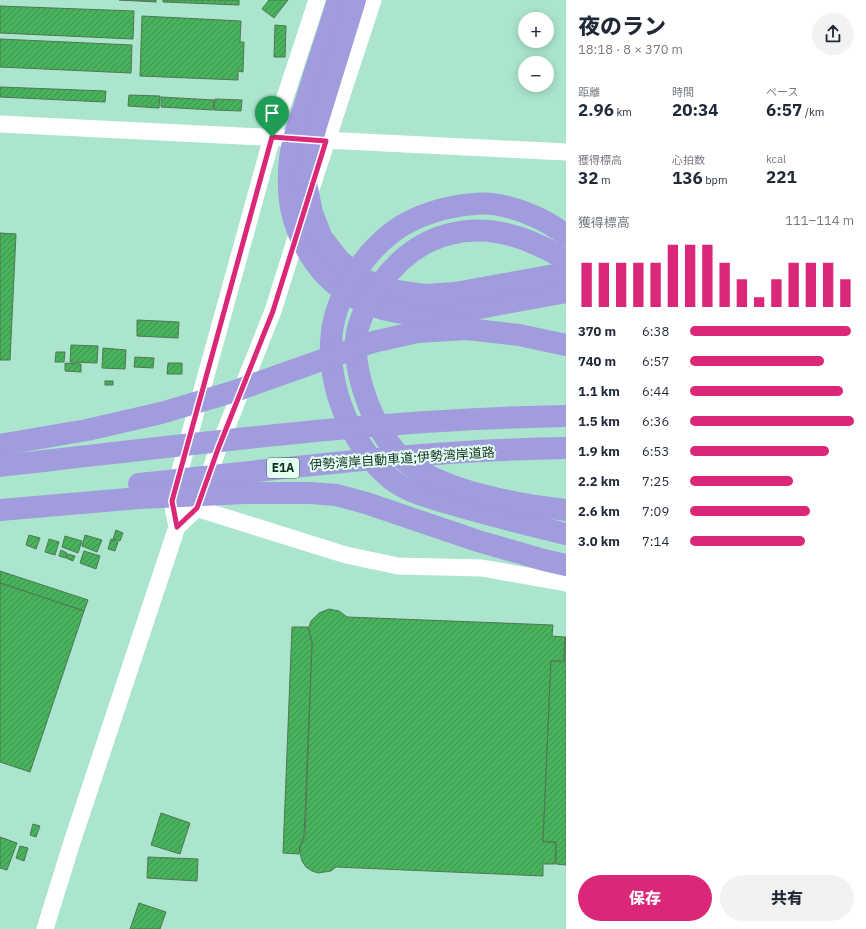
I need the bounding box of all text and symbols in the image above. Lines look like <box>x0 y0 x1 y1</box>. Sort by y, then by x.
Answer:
text: 夜のラン <box>578 11 666 40</box>
map controls <box>518 12 554 92</box>
button: + <box>518 12 554 48</box>
button: share <box>812 13 854 55</box>
text: 18:18 · 8 × 370 m <box>578 41 683 58</box>
button: − <box>518 56 554 92</box>
text: 距離 <box>578 85 600 99</box>
text: 時間 <box>672 85 694 99</box>
text: ペース <box>766 85 798 99</box>
pin <box>255 96 289 137</box>
text: 2.96 <box>578 99 614 121</box>
text: 20:34 <box>672 99 718 121</box>
text: 6:57 <box>766 99 802 121</box>
icon: arrive <box>261 102 283 124</box>
text: km <box>614 105 632 119</box>
text: /km <box>802 105 824 119</box>
text: kcal <box>766 152 786 166</box>
text: 獲得標高 <box>578 153 622 167</box>
text: 心拍数 <box>672 153 705 167</box>
text: 221 <box>766 166 797 188</box>
text: 32 <box>578 167 598 189</box>
text: 136 <box>672 167 703 189</box>
text: m <box>598 173 611 187</box>
text: bpm <box>703 173 728 187</box>
text: 111–114 m <box>785 212 854 229</box>
text: 獲得標高 <box>578 214 630 231</box>
text: 370 m <box>578 323 616 340</box>
text: 6:38 <box>642 323 669 340</box>
text: 740 m <box>578 353 616 370</box>
text: 6:57 <box>642 353 669 370</box>
text: 1.1 km <box>578 383 620 400</box>
text: 6:44 <box>642 383 669 400</box>
text: 1.5 km <box>578 413 620 430</box>
text: 6:36 <box>642 413 669 430</box>
text: 1.9 km <box>578 443 620 460</box>
text: 6:53 <box>642 443 669 460</box>
street label: 伊勢湾岸自動車道;伊勢湾岸道路 <box>309 444 495 473</box>
road number: E1A <box>267 458 299 478</box>
text: 2.2 km <box>578 473 620 490</box>
text: 7:25 <box>642 473 669 490</box>
text: 2.6 km <box>578 503 620 520</box>
text: 7:09 <box>642 503 669 520</box>
text: 3.0 km <box>578 533 620 550</box>
text: 7:14 <box>642 533 669 550</box>
button: 保存 <box>578 875 712 921</box>
button: 共有 <box>720 875 854 921</box>

